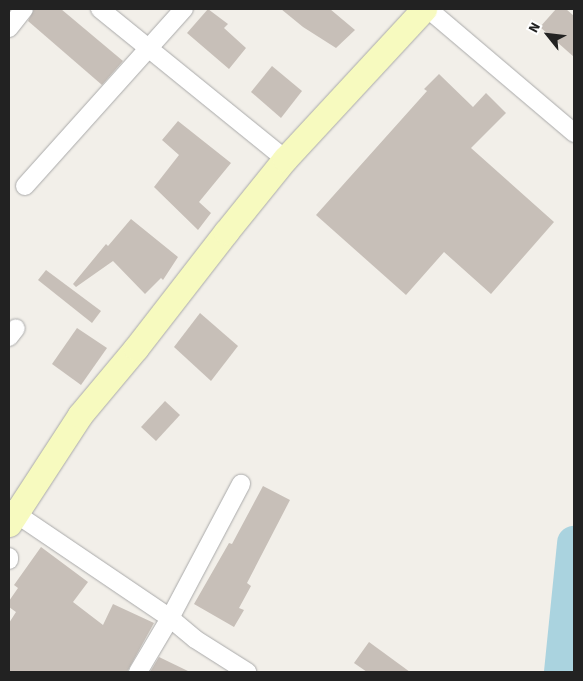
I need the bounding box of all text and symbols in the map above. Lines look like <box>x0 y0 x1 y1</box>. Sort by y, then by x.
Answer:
north arrow <box>523 10 573 60</box>
text: N <box>524 19 546 37</box>

